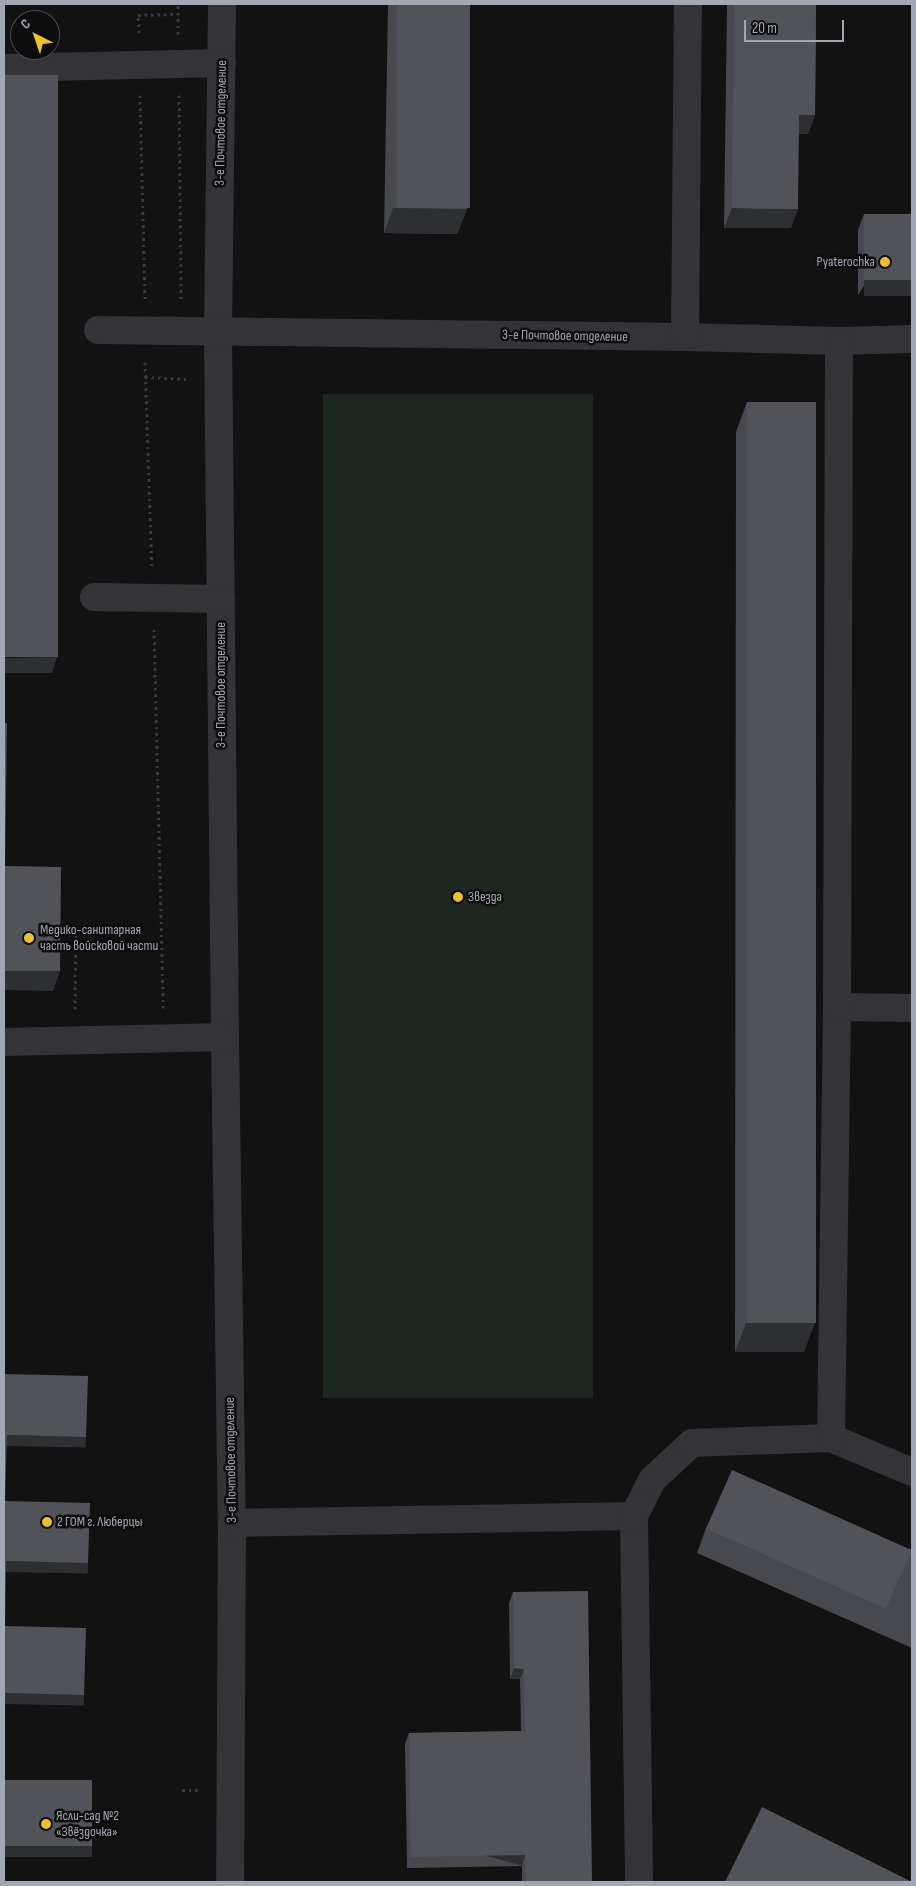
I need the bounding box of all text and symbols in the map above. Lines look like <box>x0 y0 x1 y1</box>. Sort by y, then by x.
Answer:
north arrow <box>10 10 60 60</box>
scale bar <box>746 10 846 42</box>
text: С <box>17 15 34 33</box>
text: 20 m <box>752 19 777 38</box>
street label: 3-е Почтовое отделение <box>212 60 230 186</box>
place label: Pyaterochka <box>817 254 875 270</box>
marker: Pyaterochka <box>879 256 891 268</box>
street label: 3-е Почтовое отделение <box>502 327 628 345</box>
street label: 3-е Почтовое отделение <box>213 622 229 748</box>
place label: Звезда <box>468 889 502 905</box>
marker: Звезда <box>452 891 464 903</box>
place label: Медико-санитарная часть войсковой части <box>40 922 158 954</box>
marker: Медико-санитарная часть войсковой части <box>22 931 36 945</box>
street label: 3-е Почтовое отделение <box>222 1397 240 1523</box>
place label: 2 ГОМ г. Люберцы <box>57 1514 142 1530</box>
marker: 2 ГОМ г. Люберцы <box>41 1516 53 1528</box>
place label: Ясли-сад №2 «Звёздочка» <box>56 1808 119 1840</box>
marker: Ясли-сад №2 «Звёздочка» <box>40 1818 52 1830</box>

